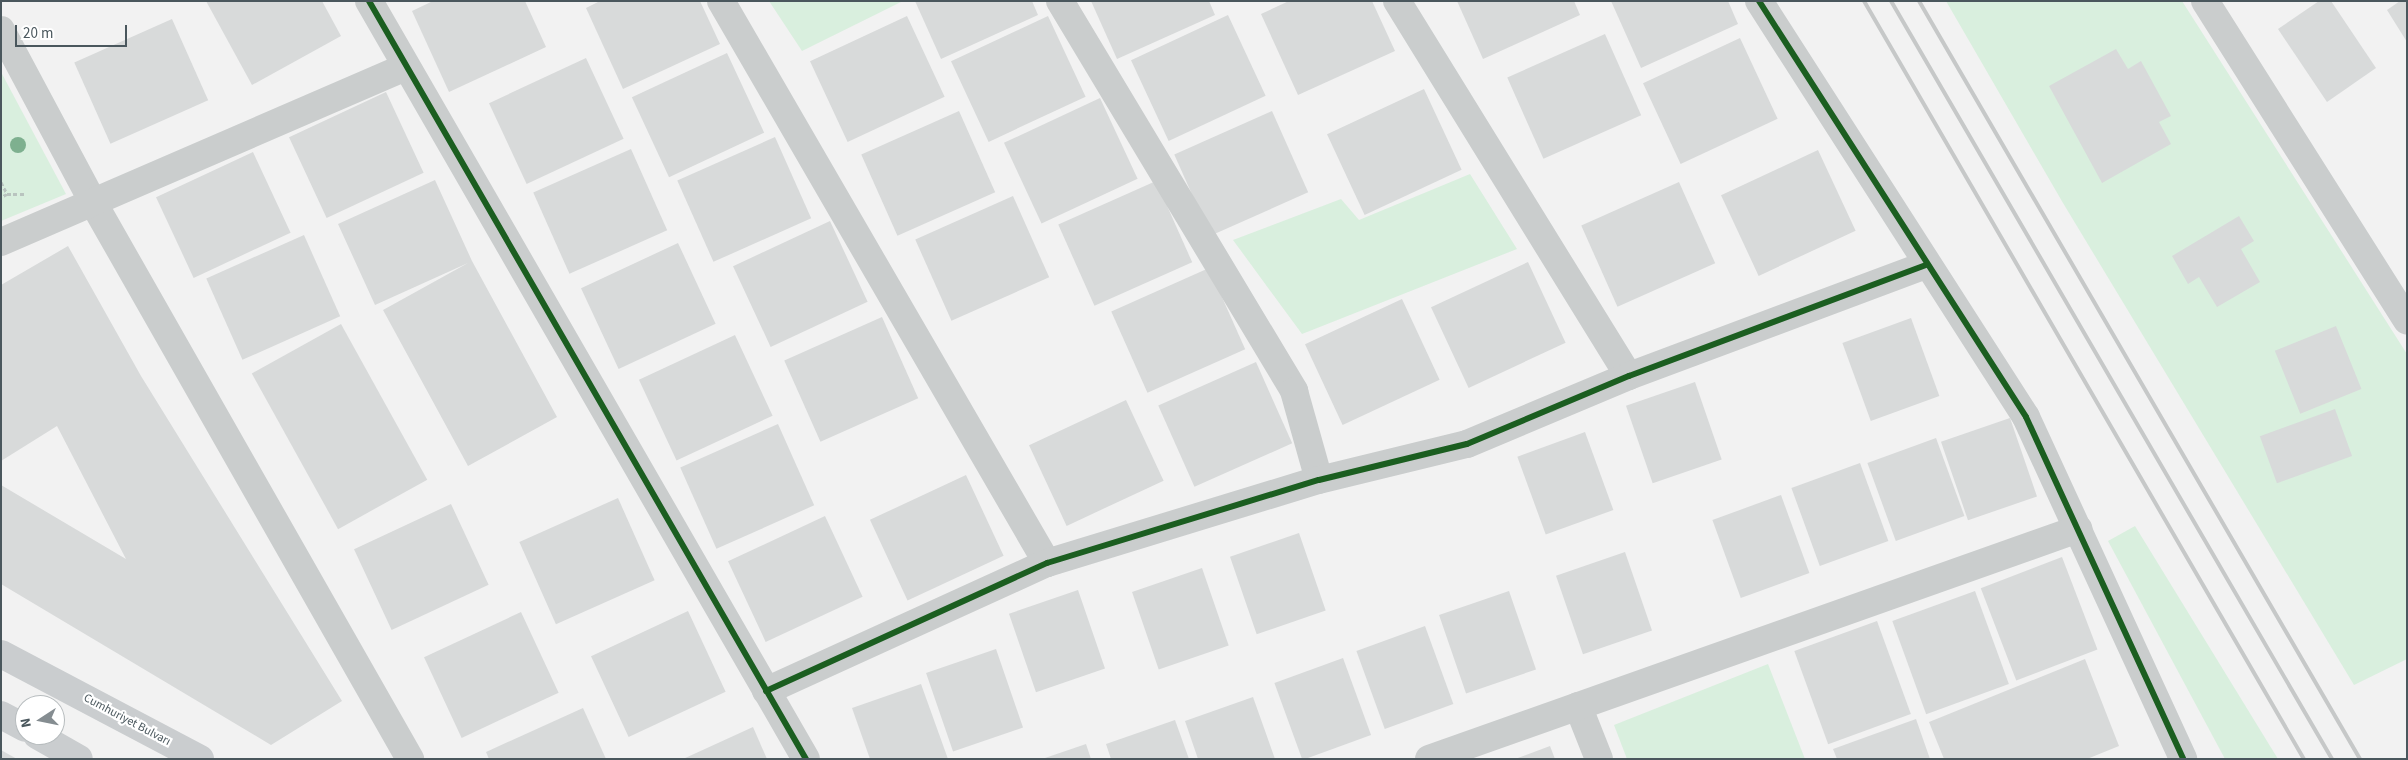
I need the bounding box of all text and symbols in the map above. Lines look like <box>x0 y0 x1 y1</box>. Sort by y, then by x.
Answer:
scale bar <box>18 15 130 47</box>
text: 20 m <box>23 23 53 44</box>
street label: Cumhuriyet Bulvarı <box>81 691 173 749</box>
north arrow <box>15 695 65 745</box>
text: N <box>16 716 37 729</box>

